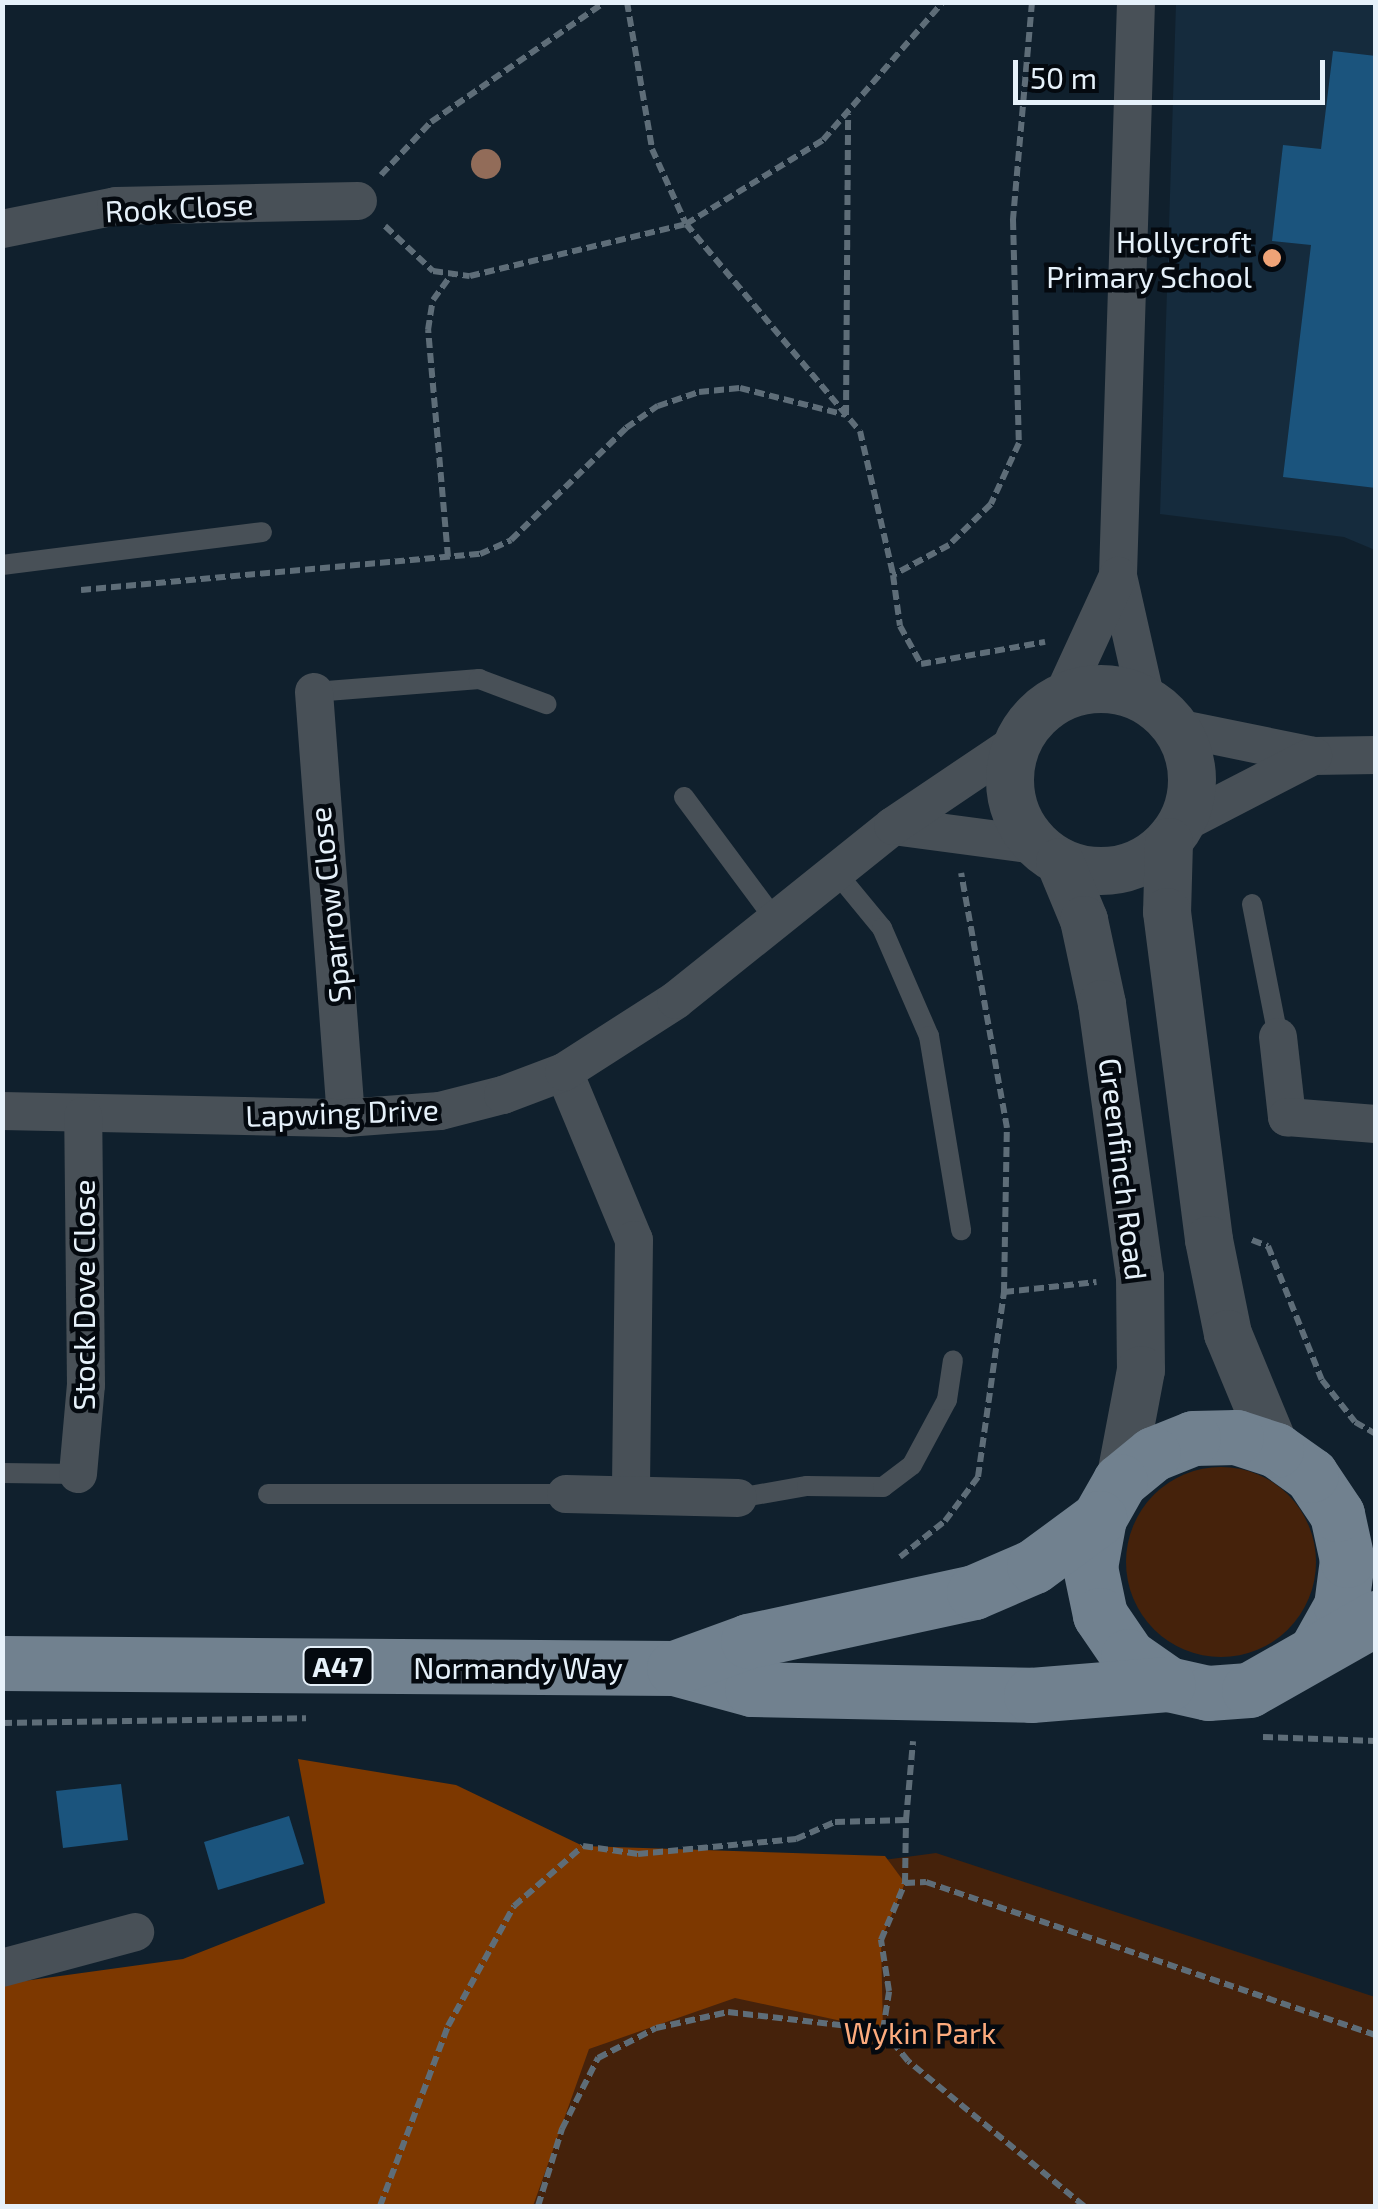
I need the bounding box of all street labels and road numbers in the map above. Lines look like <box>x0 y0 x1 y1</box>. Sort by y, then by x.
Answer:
street label: Rook Close <box>104 185 254 229</box>
street label: Sparrow Close <box>301 805 357 1005</box>
street label: Greenfinch Road <box>1093 1056 1155 1282</box>
street label: Lapwing Drive <box>245 1091 439 1133</box>
street label: Stock Dove Close <box>65 1179 101 1411</box>
road number: A47 <box>300 1643 376 1689</box>
street label: Normandy Way <box>413 1649 623 1685</box>

